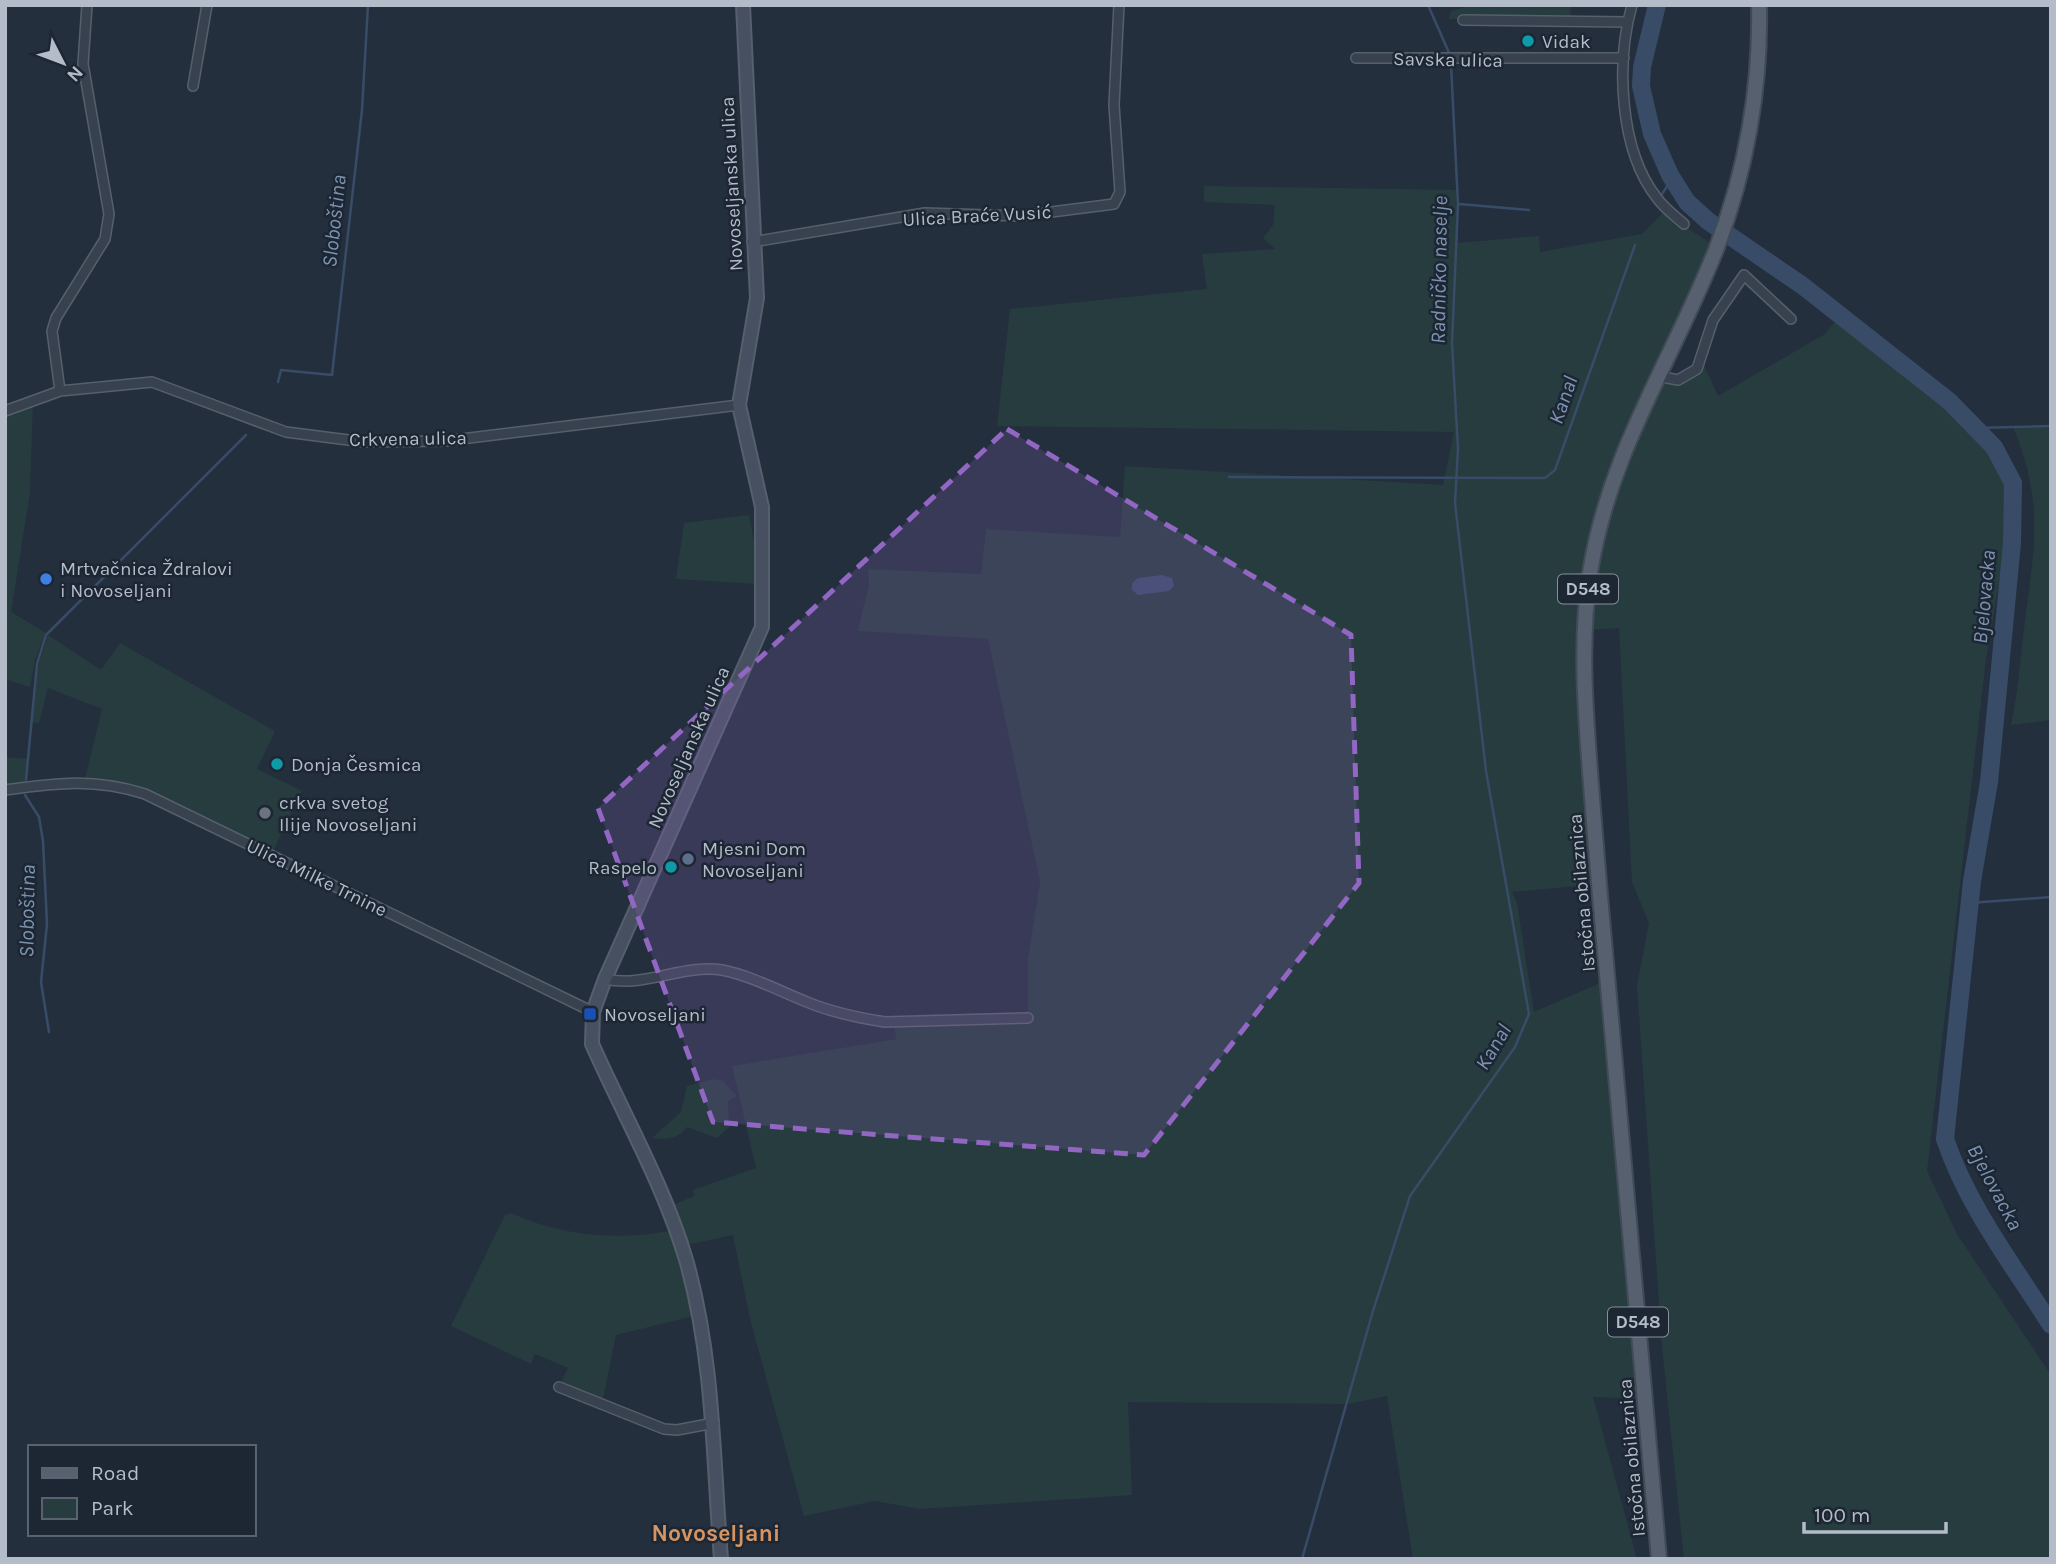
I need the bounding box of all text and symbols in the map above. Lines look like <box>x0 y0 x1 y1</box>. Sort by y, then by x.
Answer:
north arrow <box>28 28 98 98</box>
place label: Vidak <box>1542 31 1591 53</box>
marker: Vidak <box>1520 33 1536 49</box>
street label: Savska ulica <box>1393 48 1503 72</box>
text: N <box>62 61 88 86</box>
street label: Novoseljanska ulica <box>716 96 748 272</box>
water label: Sloboština <box>317 173 351 269</box>
water label: Radničko naselje <box>1426 195 1452 344</box>
street label: Ulica Braće Vusić <box>902 201 1052 231</box>
water label: Kanal <box>1544 373 1582 427</box>
street label: Crkvena ulica <box>349 427 467 451</box>
water label: Bjelovacka <box>1968 549 2000 645</box>
place label: Mrtvačnica Ždralovi i Novoseljani <box>60 558 233 602</box>
marker: Mrtvačnica Ždralovi i Novoseljani <box>38 571 54 587</box>
road number: D548 <box>1558 574 1618 604</box>
street label: Novoseljanska ulica <box>643 663 734 832</box>
place label: Donja Česmica <box>291 754 421 776</box>
marker: Donja Česmica <box>269 756 285 772</box>
place label: crkva svetog Ilije Novoseljani <box>279 792 417 836</box>
marker: crkva svetog Ilije Novoseljani <box>257 805 273 821</box>
street label: Istočna obilaznica <box>1564 813 1600 973</box>
street label: Ulica Milke Trnine <box>243 834 390 921</box>
place label: Mjesni Dom Novoseljani <box>702 838 806 882</box>
marker: Mjesni Dom Novoseljani <box>680 851 696 867</box>
place label: Raspelo <box>588 857 657 879</box>
marker: Raspelo <box>663 859 679 875</box>
water label: Sloboština <box>14 864 40 958</box>
place label: Novoseljani <box>604 1004 706 1026</box>
marker: Novoseljani <box>582 1006 598 1022</box>
water label: Kanal <box>1470 1020 1516 1074</box>
water label: Bjelovacka <box>1962 1140 2028 1234</box>
road number: D548 <box>1608 1308 1668 1336</box>
street label: Istočna obilaznica <box>1614 1378 1650 1538</box>
legend <box>28 1445 256 1536</box>
text: Road <box>91 1461 139 1485</box>
scale bar <box>1804 1490 1946 1534</box>
text: Park <box>91 1496 134 1520</box>
text: 100 m <box>1814 1503 1871 1527</box>
district label: Novoseljani <box>652 1520 780 1547</box>

